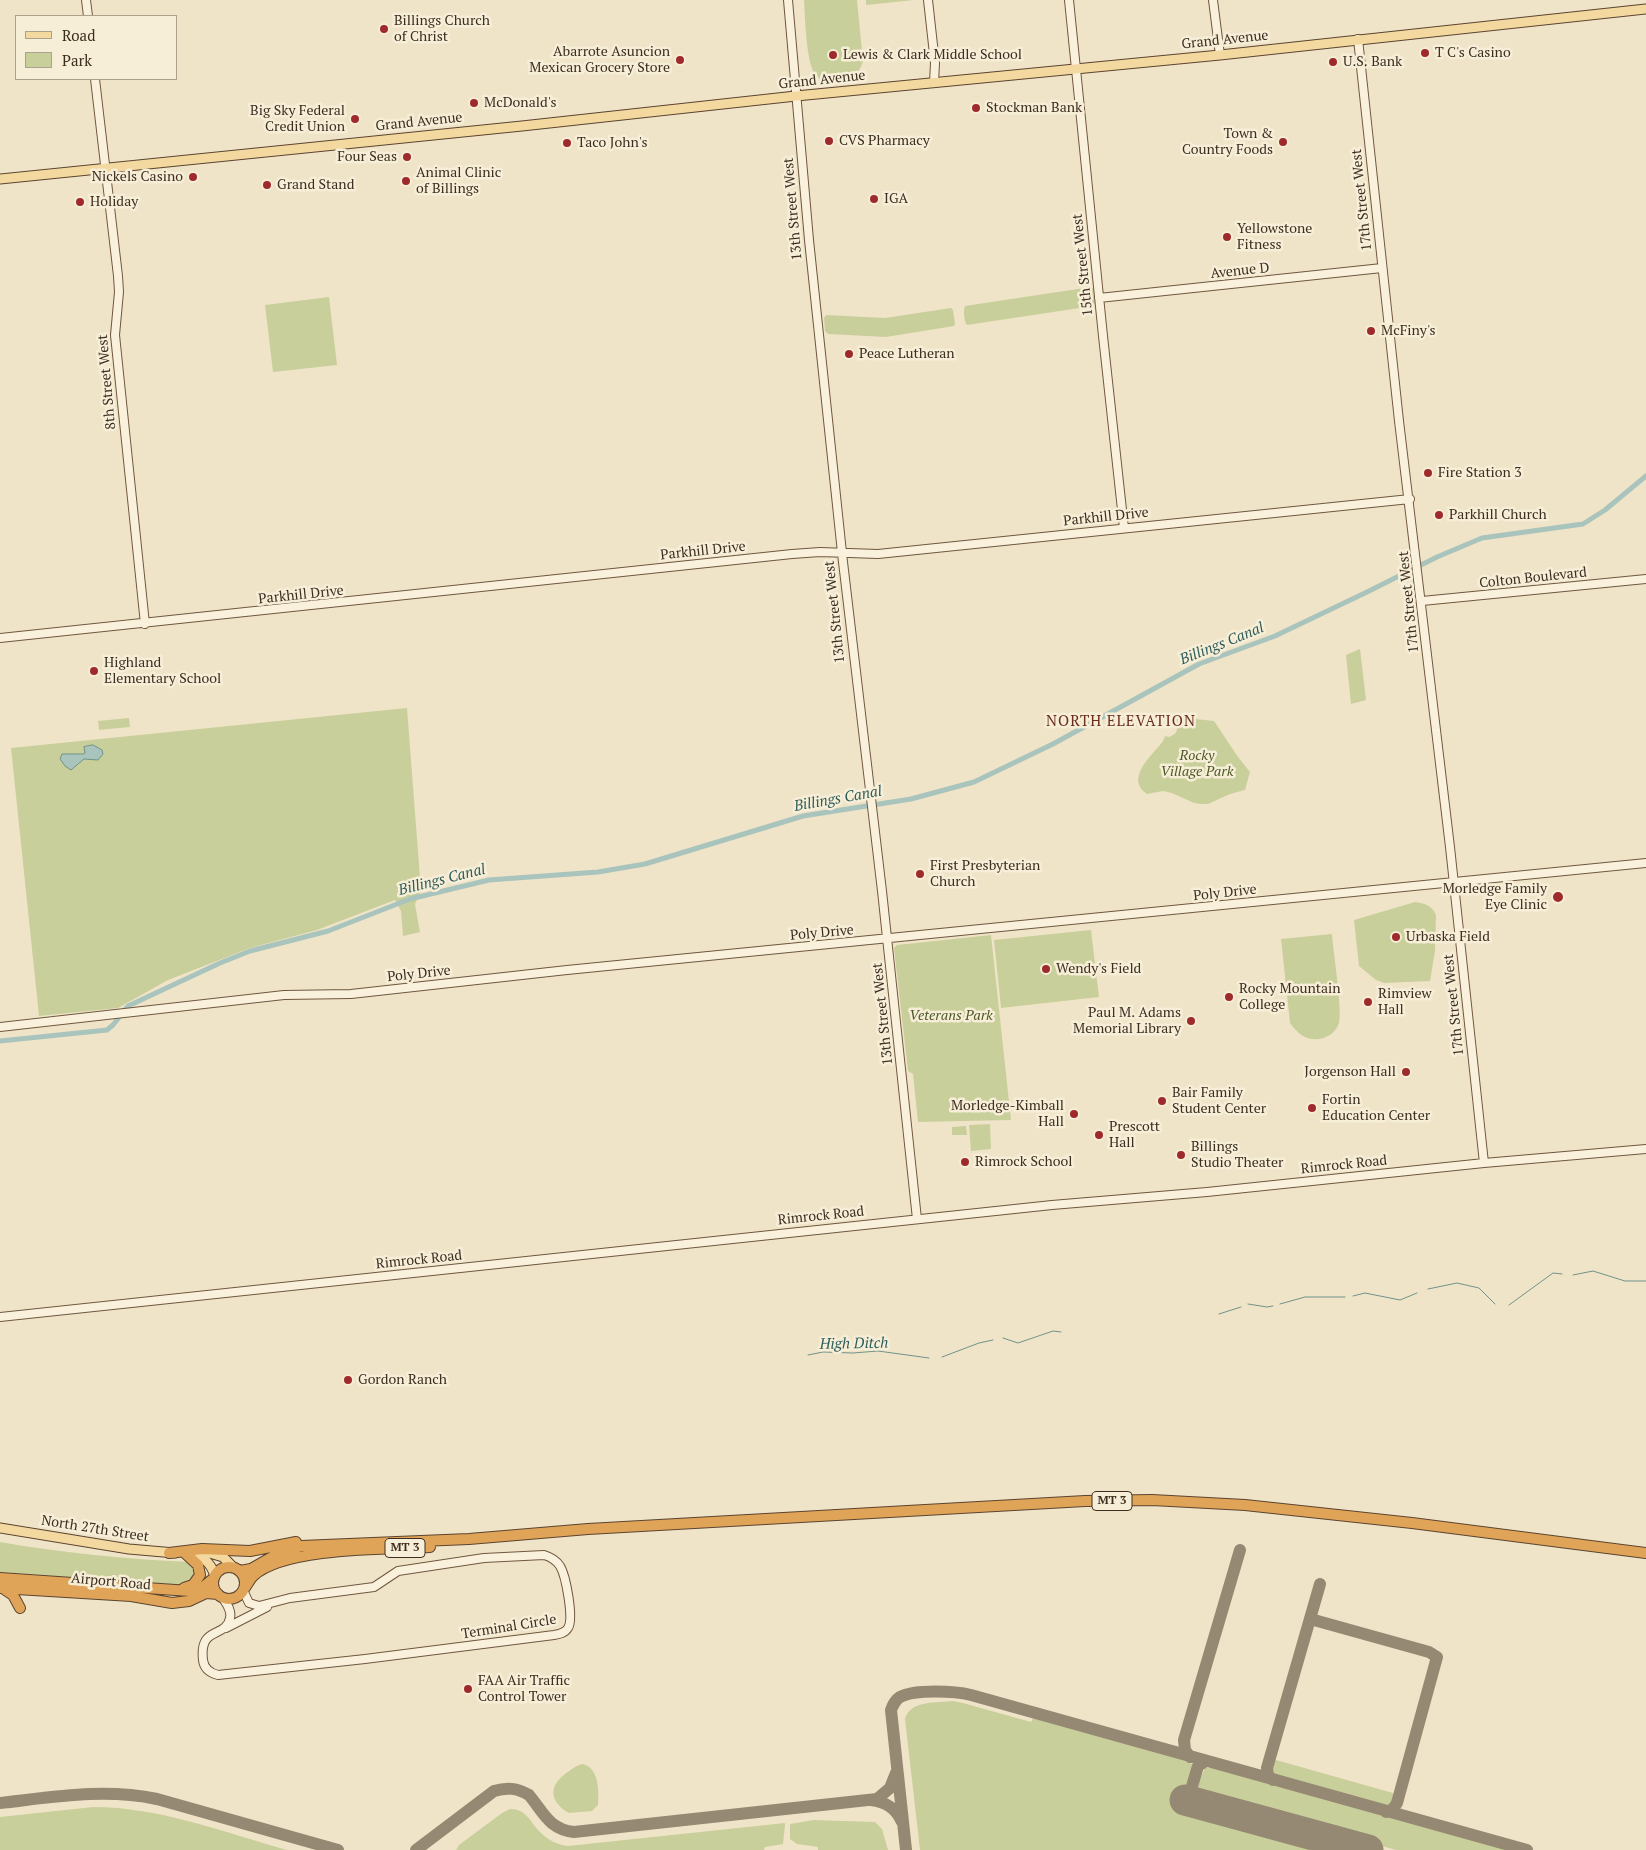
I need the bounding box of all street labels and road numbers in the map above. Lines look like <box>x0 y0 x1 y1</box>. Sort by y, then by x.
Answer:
street label: Grand Avenue <box>1181 27 1269 53</box>
street label: Grand Avenue <box>778 67 866 93</box>
street label: Grand Avenue <box>375 109 463 135</box>
street label: 17th Street West <box>1348 148 1376 252</box>
street label: 13th Street West <box>780 157 806 261</box>
street label: 15th Street West <box>1069 213 1097 317</box>
street label: Avenue D <box>1210 260 1270 282</box>
street label: 8th Street West <box>94 334 120 430</box>
street label: Parkhill Drive <box>1063 504 1149 530</box>
street label: Parkhill Drive <box>660 538 746 564</box>
street label: 17th Street West <box>1395 550 1423 654</box>
street label: 13th Street West <box>821 560 849 664</box>
street label: Colton Boulevard <box>1478 564 1588 592</box>
street label: Parkhill Drive <box>258 582 344 608</box>
street label: Poly Drive <box>1192 881 1258 905</box>
street label: Poly Drive <box>790 922 854 944</box>
street label: 17th Street West <box>1440 953 1468 1057</box>
street label: Poly Drive <box>386 962 452 986</box>
street label: 13th Street West <box>869 962 897 1066</box>
street label: Rimrock Road <box>1300 1152 1388 1178</box>
street label: Rimrock Road <box>777 1203 865 1229</box>
street label: Rimrock Road <box>375 1247 463 1273</box>
road number: MT 3 <box>1092 1492 1132 1510</box>
street label: North 27th Street <box>40 1512 150 1546</box>
road number: MT 3 <box>385 1539 425 1558</box>
street label: Airport Road <box>70 1570 152 1594</box>
street label: Terminal Circle <box>460 1611 558 1643</box>

